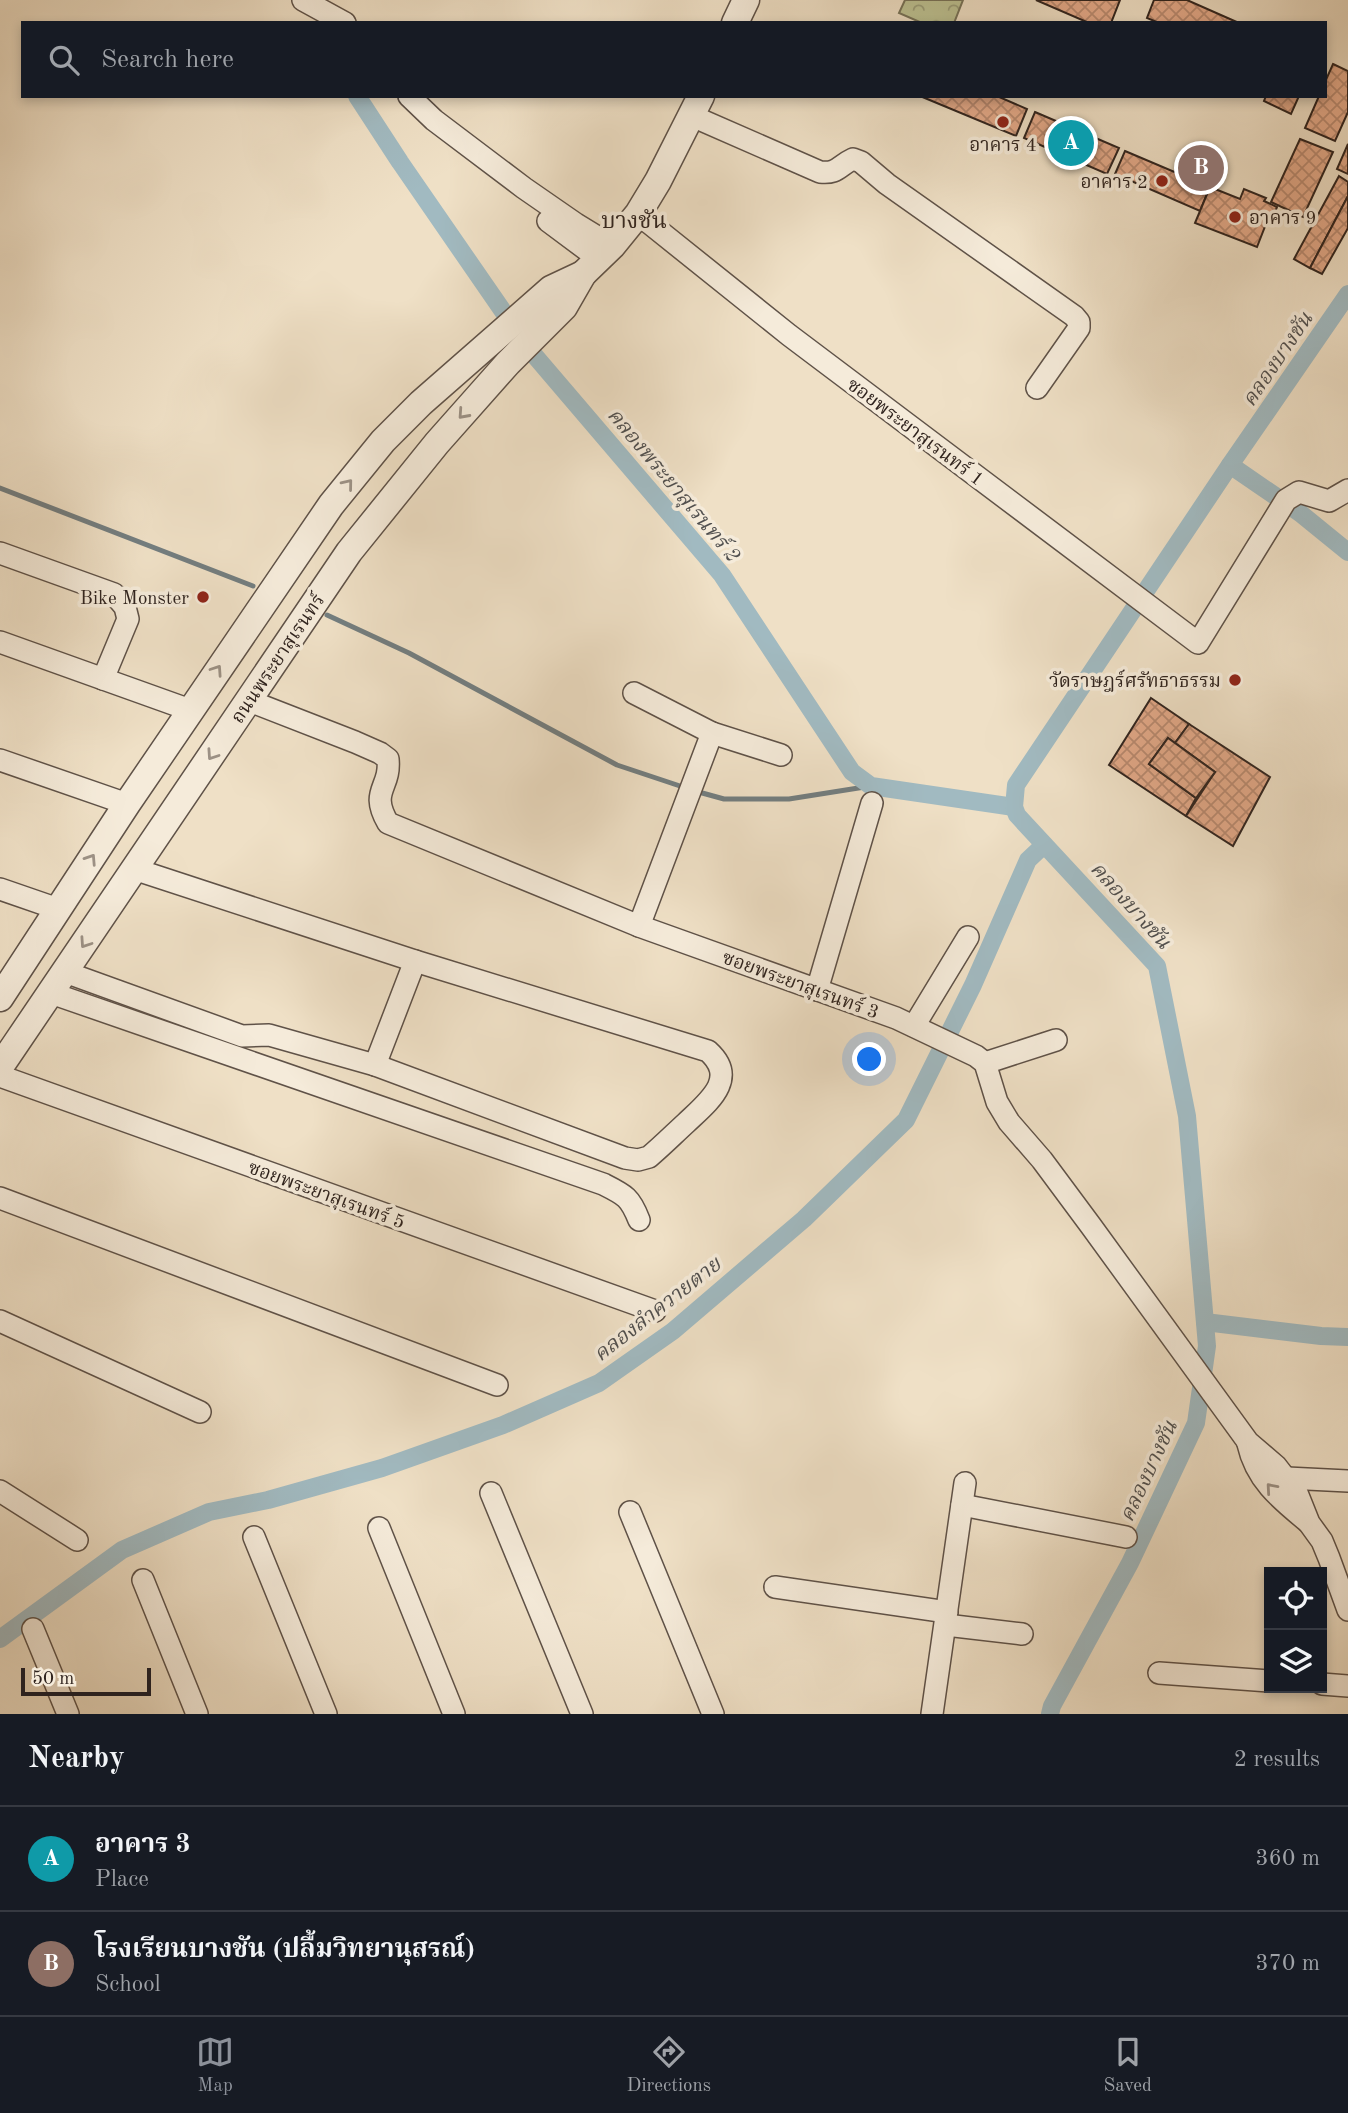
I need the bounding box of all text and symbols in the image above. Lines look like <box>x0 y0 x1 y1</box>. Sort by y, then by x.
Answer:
search box <box>21 21 1327 98</box>
icon: search <box>45 41 83 79</box>
text: Search here <box>101 47 234 73</box>
marker: อาคาร 4 <box>995 114 1011 130</box>
pin: A <box>1048 117 1094 169</box>
place label: อาคาร 4 <box>969 137 1037 156</box>
pin: B <box>1178 142 1224 194</box>
marker: อาคาร 2 <box>1154 173 1170 189</box>
place label: อาคาร 2 <box>1080 174 1148 193</box>
district label: บางชัน <box>601 209 667 233</box>
marker: อาคาร 9 <box>1227 209 1243 225</box>
place label: อาคาร 9 <box>1249 210 1317 229</box>
water label: คลองบางชัน <box>1238 308 1317 411</box>
street label: ซอยพระยาสุเรนทร์ 1 <box>842 373 989 491</box>
water label: คลองพระยาสุเรนทร์ 2 <box>601 403 745 568</box>
one-way arrow <box>458 406 471 419</box>
one-way arrow <box>340 479 352 492</box>
street label: ถนนพระยาสุเรนทร์ <box>226 588 331 728</box>
marker: Bike Monster <box>195 589 211 605</box>
place label: Bike Monster <box>80 590 189 609</box>
one-way arrow <box>209 665 221 678</box>
place label: วัดราษฎร์ศรัทธาธรรม <box>1049 669 1221 692</box>
marker: วัดราษฎร์ศรัทธาธรรม <box>1227 672 1243 688</box>
one-way arrow <box>207 747 220 760</box>
one-way arrow <box>83 854 95 867</box>
water label: คลองบางชัน <box>1086 857 1176 953</box>
one-way arrow <box>80 936 93 949</box>
street label: ซอยพระยาสุเรนทร์ 3 <box>719 945 882 1024</box>
your location <box>852 1042 886 1076</box>
street label: ซอยพระยาสุเรนทร์ 5 <box>245 1155 408 1234</box>
water label: คลองลำควายตาย <box>589 1252 727 1366</box>
water label: คลองบางชัน <box>1115 1417 1182 1525</box>
one-way arrow <box>1266 1483 1279 1496</box>
map controls <box>1264 1567 1327 1693</box>
button: locate <box>1264 1567 1327 1630</box>
button: layers <box>1264 1630 1327 1693</box>
scale bar <box>21 1665 150 1697</box>
text: 50 m <box>32 1670 74 1689</box>
text: Nearby <box>28 1744 125 1774</box>
text: 2 results <box>1234 1748 1320 1771</box>
text: อาคาร 3 <box>95 1832 191 1858</box>
text: A <box>42 1847 60 1870</box>
text: 360 m <box>1255 1847 1320 1870</box>
text: Place <box>95 1868 149 1891</box>
text: โรงเรียนบางชัน (ปลื้มวิทยานุสรณ์) <box>95 1937 475 1963</box>
text: B <box>43 1952 59 1975</box>
text: 370 m <box>1255 1952 1320 1975</box>
text: School <box>95 1973 161 1996</box>
tab: Map <box>196 2033 234 2098</box>
tab: Directions <box>627 2033 711 2098</box>
tab: Saved <box>1103 2033 1152 2098</box>

